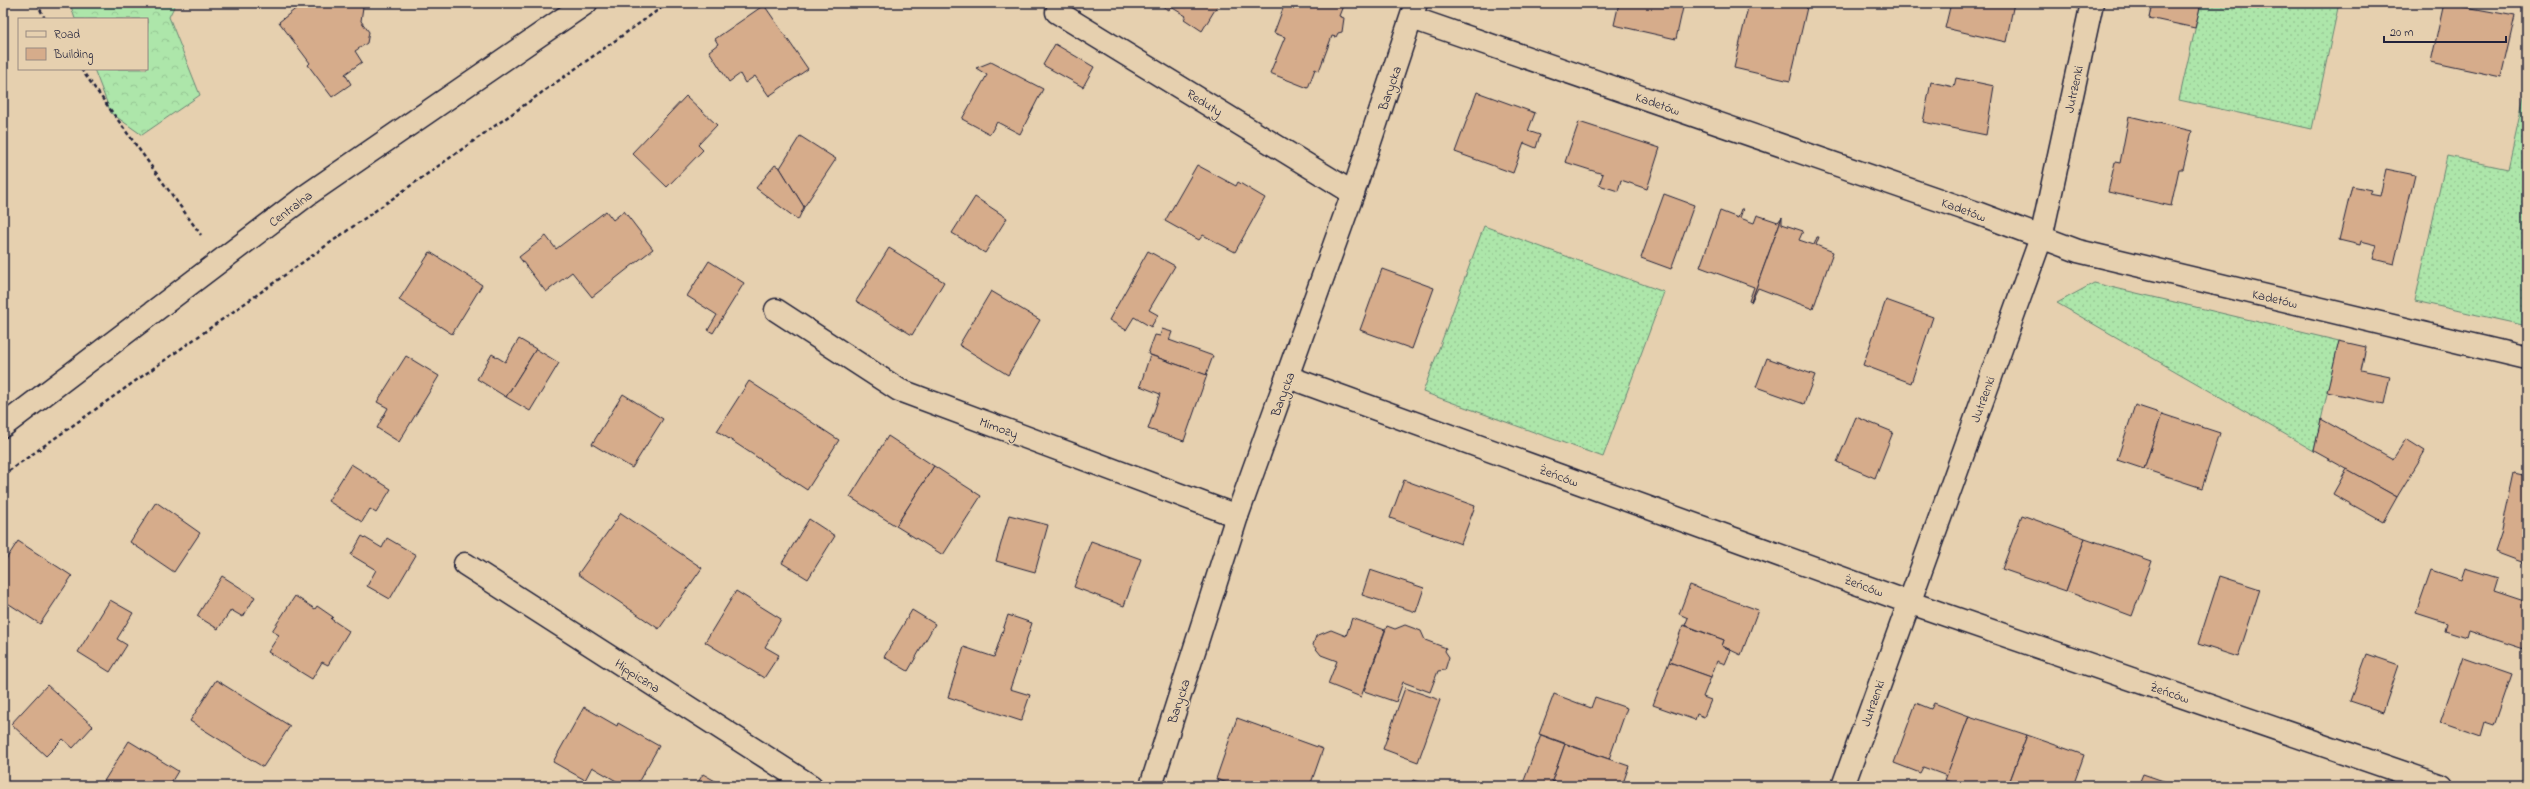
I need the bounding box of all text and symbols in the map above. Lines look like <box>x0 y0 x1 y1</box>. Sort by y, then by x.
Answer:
legend <box>18 18 148 70</box>
scale bar <box>2384 18 2506 44</box>
text: 20 m <box>2390 24 2413 42</box>
text: Road <box>54 26 80 44</box>
text: Building <box>53 46 93 65</box>
street label: Barycka <box>1374 64 1408 115</box>
street label: Jutrzenki <box>2060 64 2089 115</box>
street label: Reduty <box>1182 85 1226 123</box>
street label: Kadetów <box>1633 88 1683 121</box>
street label: Centralna <box>265 186 317 232</box>
street label: Kadetów <box>1939 194 1989 227</box>
street label: Kadetów <box>2250 285 2300 314</box>
street label: Barycka <box>1266 370 1301 421</box>
street label: Jutrzenki <box>1966 374 2001 425</box>
street label: Mimozy <box>976 413 1020 445</box>
street label: Żeńców <box>1536 461 1581 492</box>
street label: Żeńców <box>1841 571 1886 602</box>
street label: Hippiczna <box>611 654 664 698</box>
street label: Barycka <box>1163 677 1197 727</box>
street label: Jutrzenki <box>1857 678 1890 729</box>
street label: Żeńców <box>2147 678 2192 709</box>

